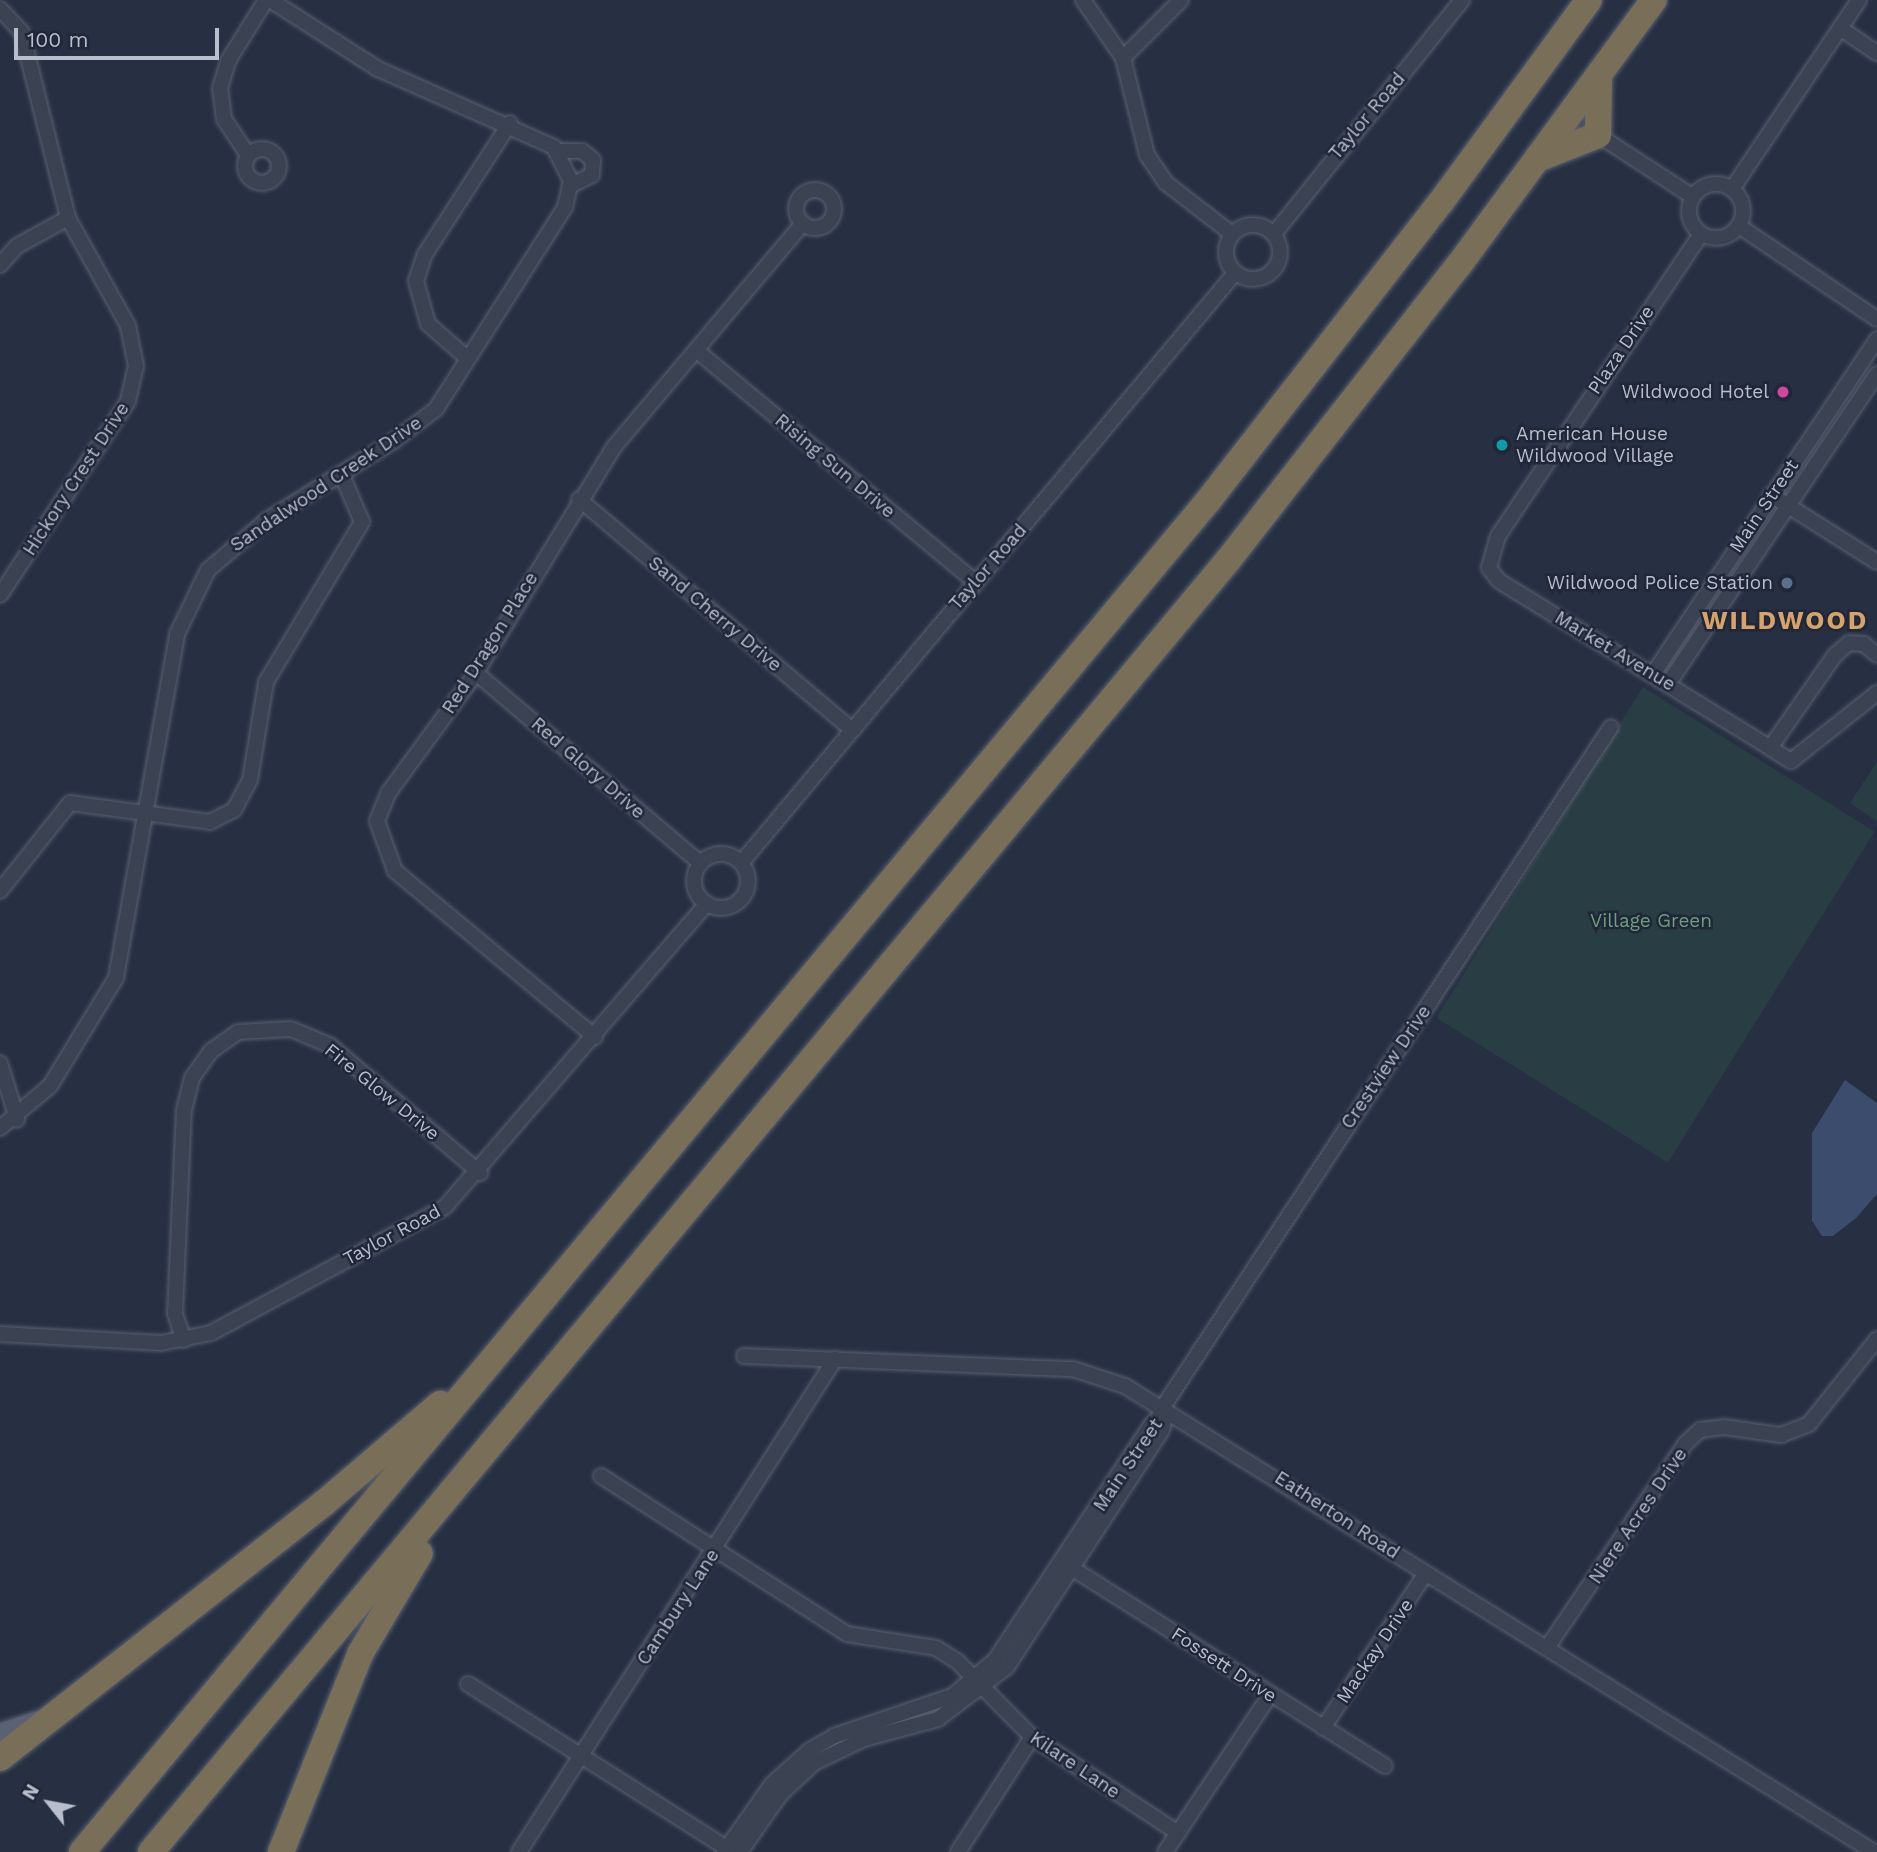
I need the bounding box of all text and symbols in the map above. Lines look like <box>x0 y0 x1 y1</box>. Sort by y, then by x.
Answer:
scale bar <box>18 14 222 58</box>
text: 100 m <box>27 27 89 52</box>
street label: Taylor Road <box>1324 68 1410 164</box>
street label: Plaza Drive <box>1583 301 1659 399</box>
place label: Wildwood Hotel <box>1621 381 1769 403</box>
marker: Wildwood Hotel <box>1775 384 1791 400</box>
street label: Hickory Crest Drive <box>18 398 134 560</box>
street label: Rising Sun Drive <box>770 409 900 523</box>
street label: Sandalwood Creek Drive <box>226 411 426 557</box>
place label: American House Wildwood Village <box>1516 423 1675 467</box>
marker: American House Wildwood Village <box>1494 437 1510 453</box>
street label: Main Street <box>1725 455 1803 557</box>
street label: Taylor Road <box>944 519 1032 615</box>
street label: Sand Cherry Drive <box>643 551 787 677</box>
street label: Red Dragon Place <box>437 568 543 718</box>
place label: Wildwood Police Station <box>1547 572 1773 594</box>
marker: Wildwood Police Station <box>1779 575 1795 591</box>
district label: WILDWOOD <box>1703 605 1867 637</box>
street label: Market Avenue <box>1550 606 1680 696</box>
street label: Red Glory Drive <box>526 712 650 824</box>
park label: Village Green <box>1590 910 1712 932</box>
street label: Crestview Drive <box>1336 1001 1436 1133</box>
street label: Fire Glow Drive <box>320 1039 444 1145</box>
street label: Taylor Road <box>339 1200 445 1270</box>
street label: Main Street <box>1089 1414 1167 1516</box>
street label: Niere Acres Drive <box>1584 1443 1692 1589</box>
street label: Eatherton Road <box>1270 1466 1404 1564</box>
street label: Cambury Lane <box>632 1544 724 1670</box>
street label: Mackay Drive <box>1331 1594 1419 1708</box>
street label: Fossett Drive <box>1167 1622 1281 1708</box>
street label: Kilare Lane <box>1026 1727 1124 1803</box>
north arrow <box>14 1768 84 1838</box>
text: N <box>17 1780 44 1804</box>

